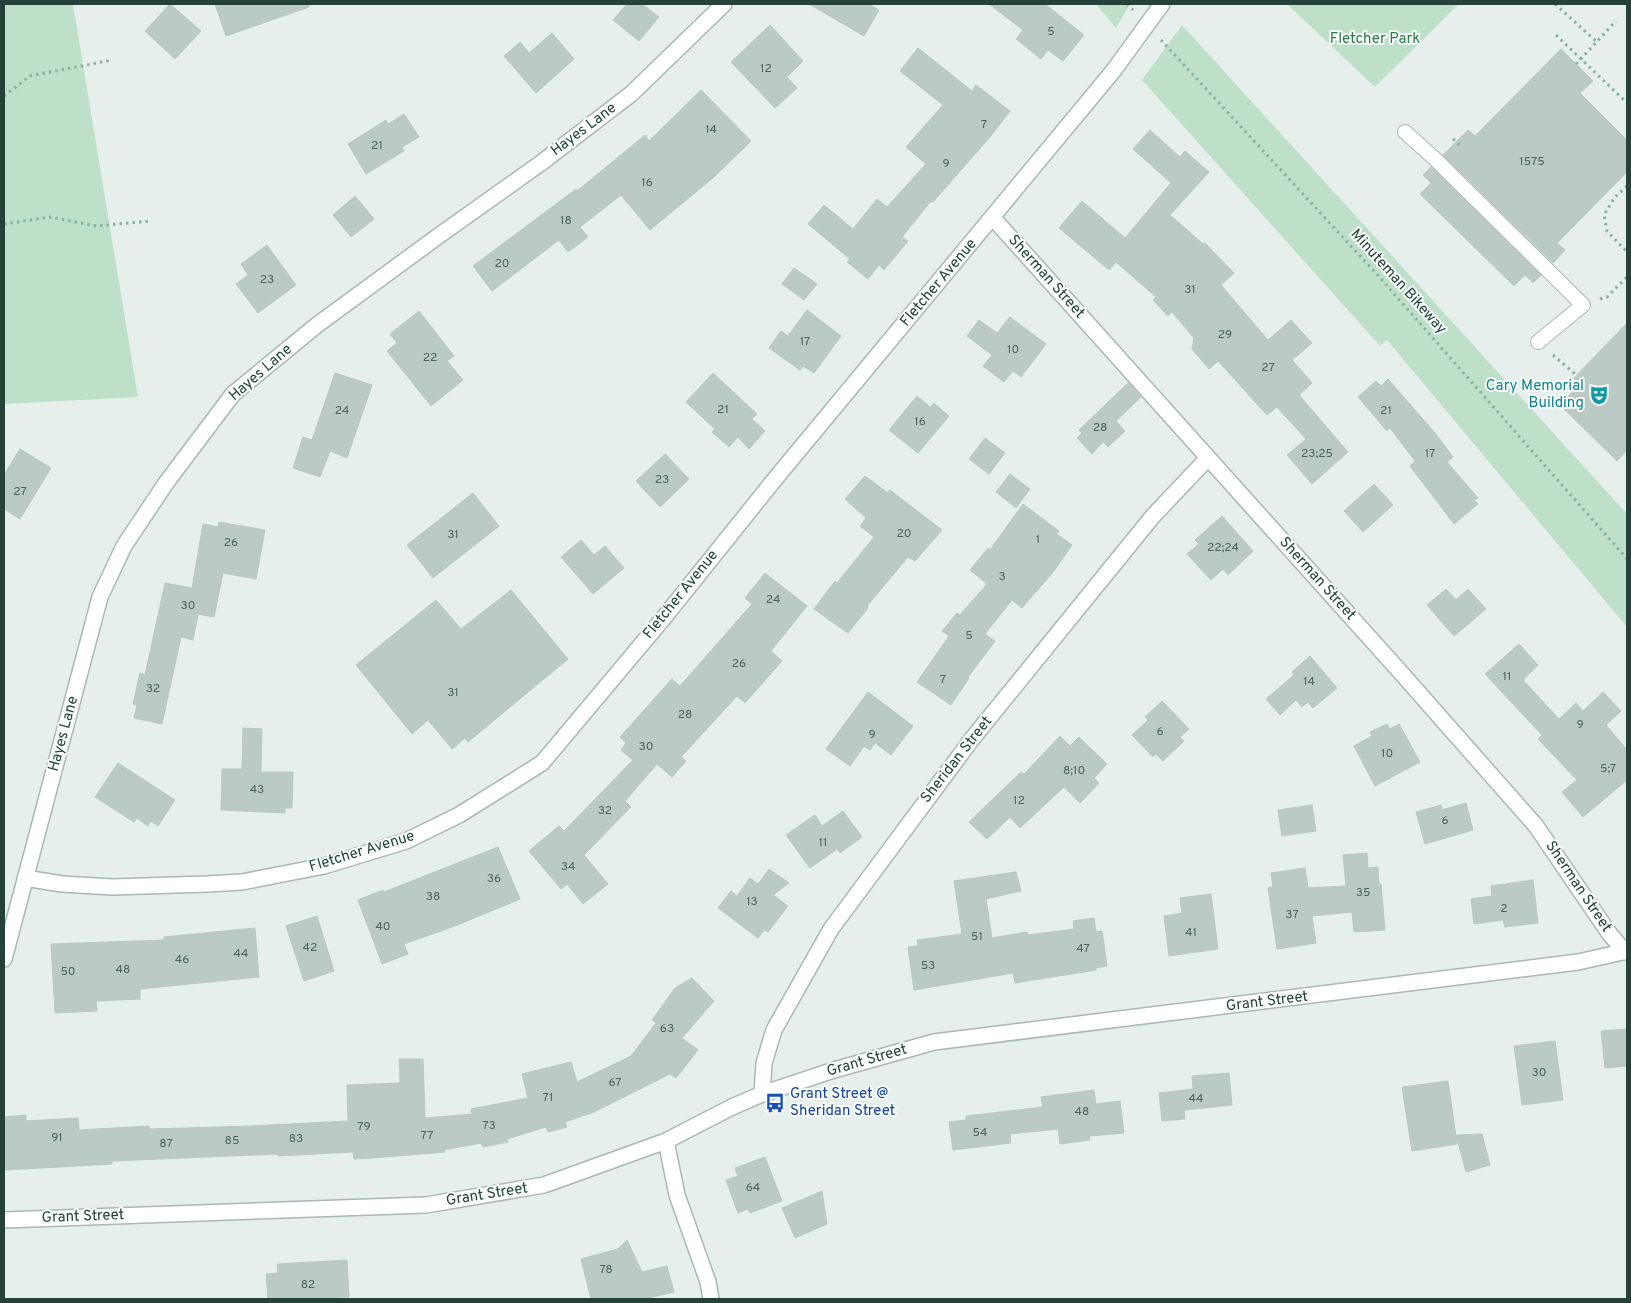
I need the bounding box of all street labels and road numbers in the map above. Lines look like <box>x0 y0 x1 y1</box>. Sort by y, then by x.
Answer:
street label: Hayes Lane <box>547 99 621 161</box>
street label: Minuteman Bikeway <box>1346 226 1450 338</box>
street label: Sherman Street <box>1004 231 1088 323</box>
street label: Fletcher Avenue <box>897 235 981 331</box>
street label: Hayes Lane <box>226 340 296 406</box>
street label: Sherman Street <box>1275 533 1359 625</box>
street label: Fletcher Avenue <box>639 547 723 643</box>
street label: Hayes Lane <box>45 694 83 774</box>
street label: Sheridan Street <box>917 713 997 807</box>
street label: Fletcher Avenue <box>307 827 417 877</box>
street label: Sherman Street <box>1541 838 1615 936</box>
street label: Grant Street <box>1225 988 1309 1016</box>
street label: Grant Street <box>825 1040 909 1082</box>
street label: Grant Street <box>445 1179 529 1211</box>
street label: Grant Street <box>41 1206 125 1228</box>

